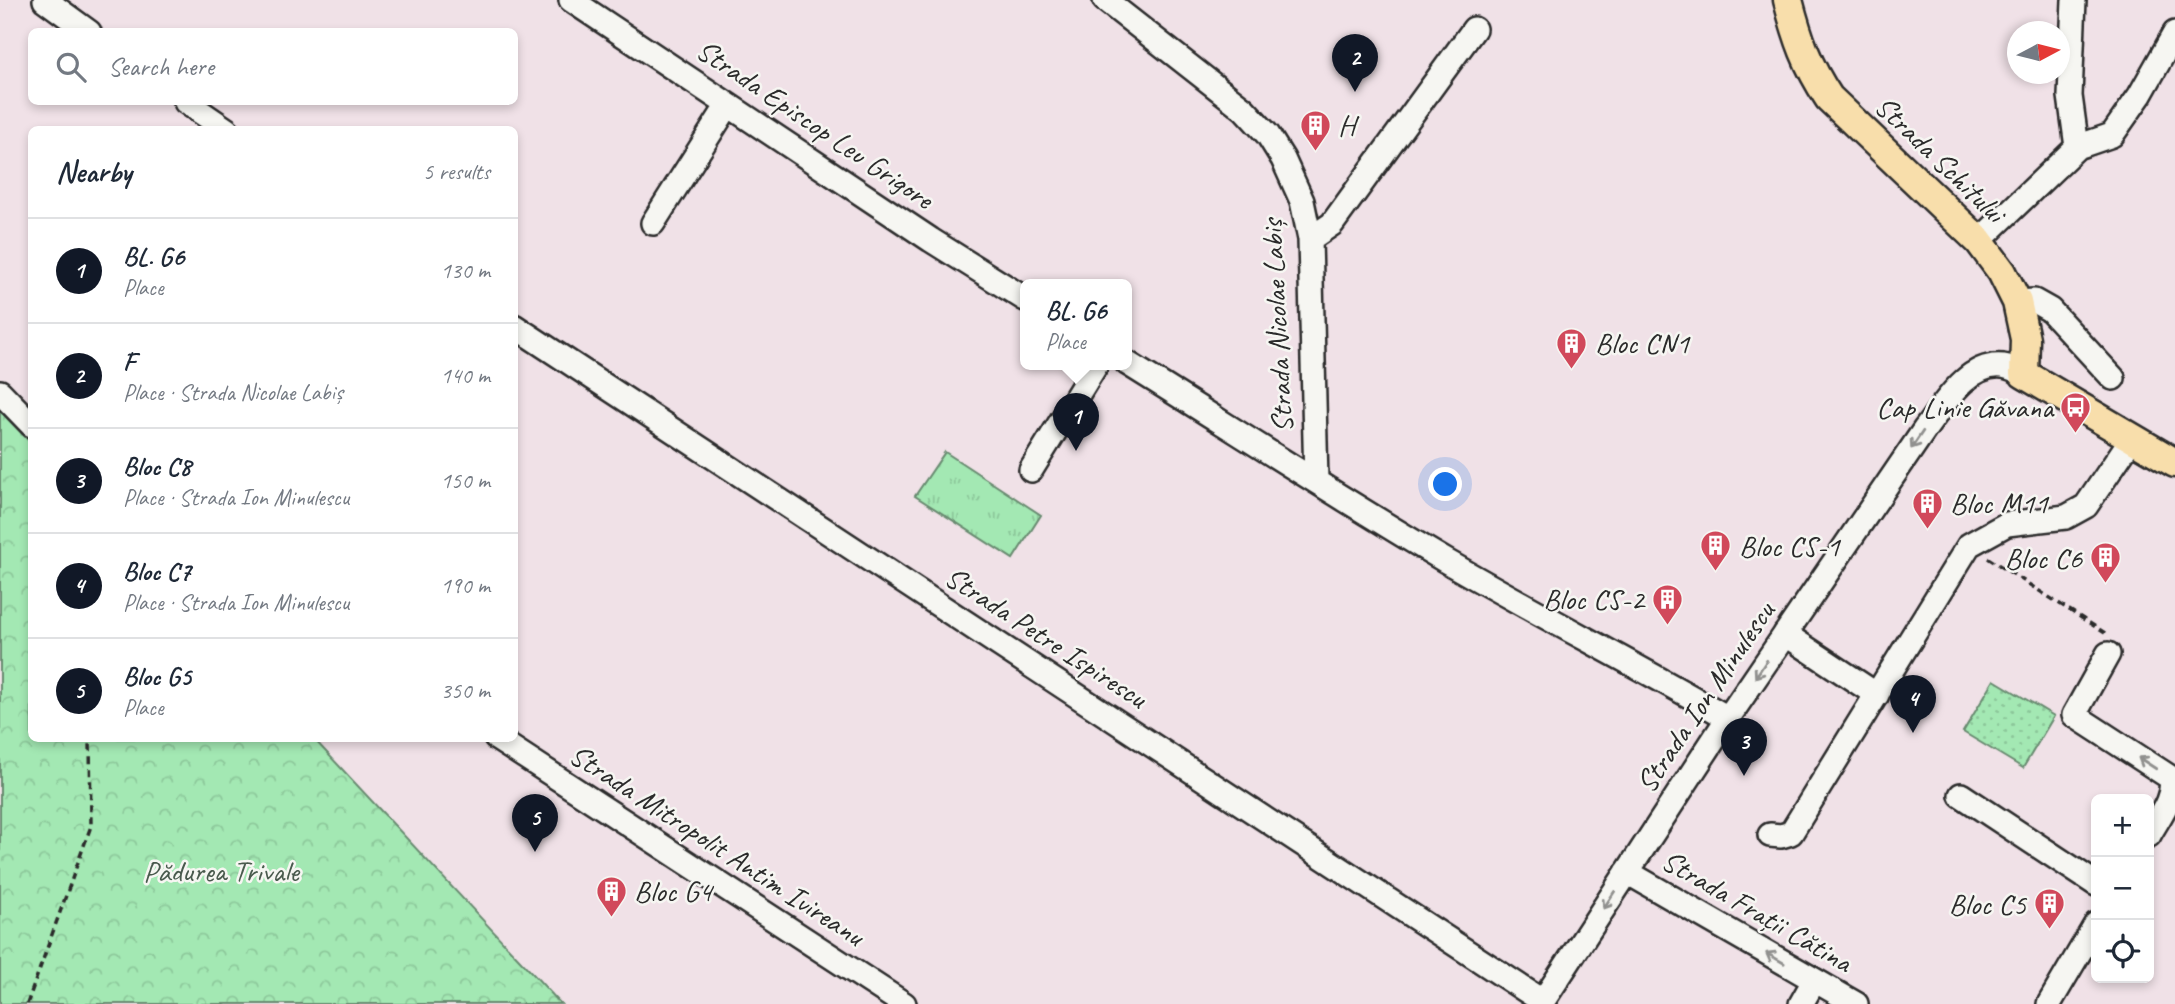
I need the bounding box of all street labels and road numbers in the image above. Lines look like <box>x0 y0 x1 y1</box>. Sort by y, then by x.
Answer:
street label: Strada Episcop Leu Grigore <box>689 31 943 219</box>
street label: Strada Schitului <box>1867 87 2016 233</box>
street label: Strada Nicolae Labiș <box>1252 215 1302 434</box>
street label: Strada Petre Ispirescu <box>938 558 1156 717</box>
street label: Strada Ion Minulescu <box>1627 593 1784 800</box>
street label: Strada Mitropolit Antim Ivireanu <box>562 735 873 956</box>
street label: Strada Frații Cătina <box>1655 841 1861 982</box>

